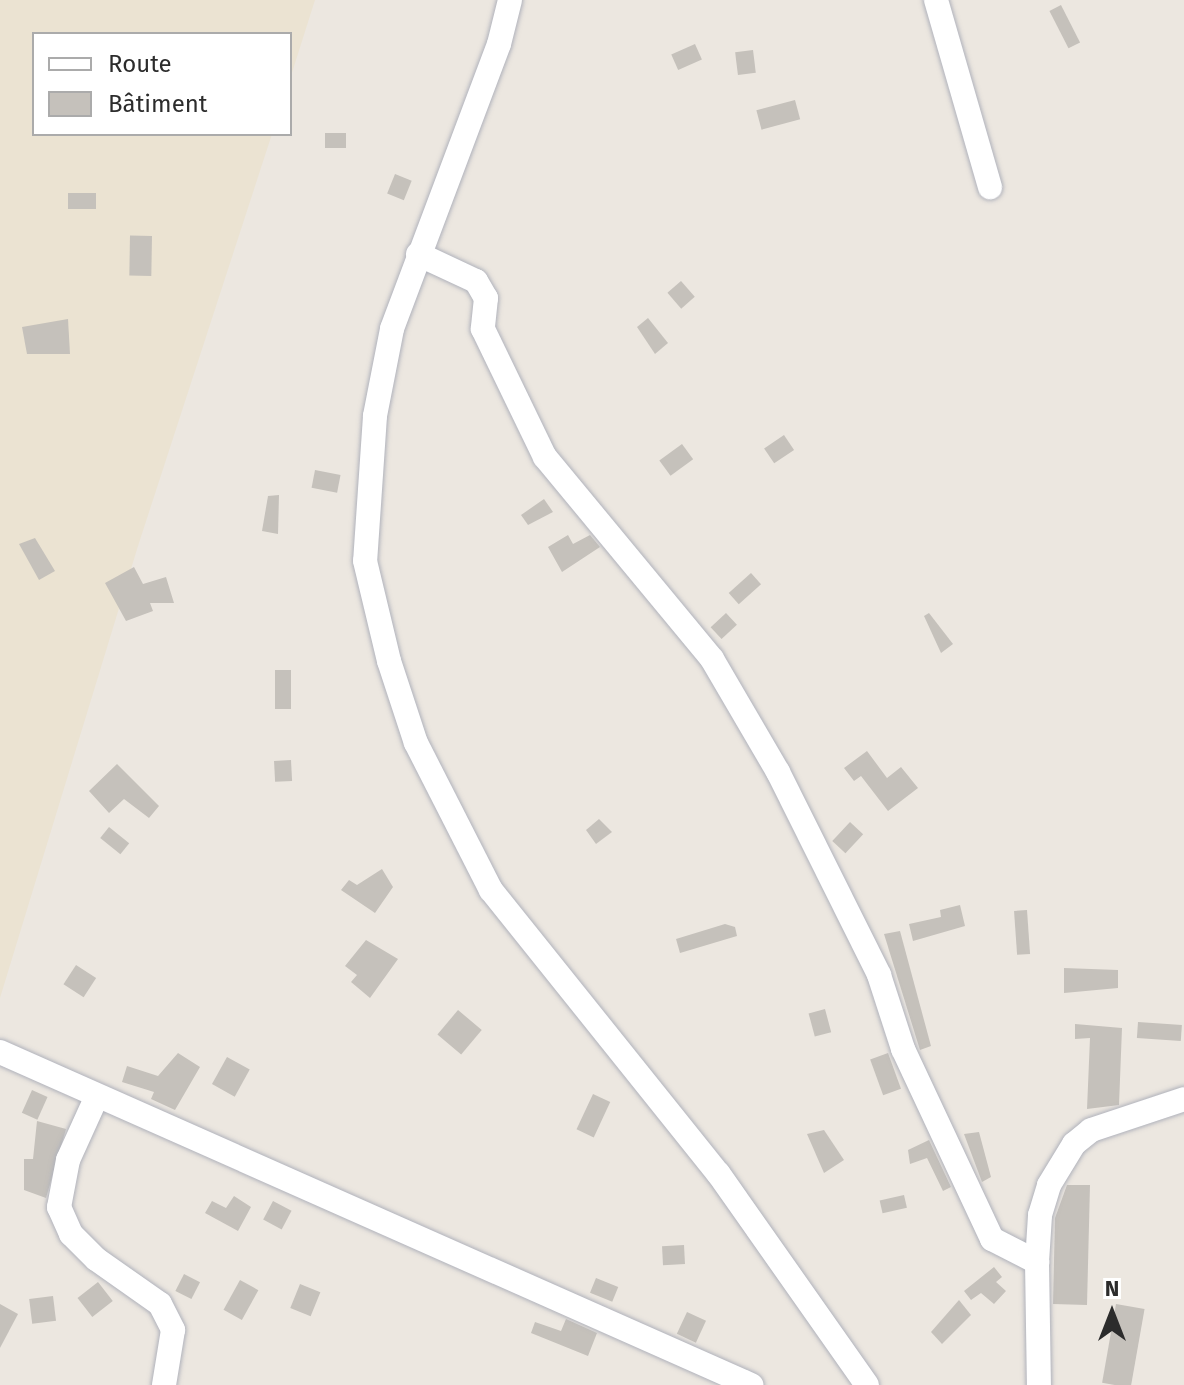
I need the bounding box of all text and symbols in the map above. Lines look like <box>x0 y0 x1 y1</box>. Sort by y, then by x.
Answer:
legend <box>32 32 292 136</box>
text: Route <box>108 50 172 78</box>
text: Bâtiment <box>108 90 207 118</box>
north arrow <box>1072 1273 1152 1353</box>
text: N <box>1105 1275 1119 1302</box>

